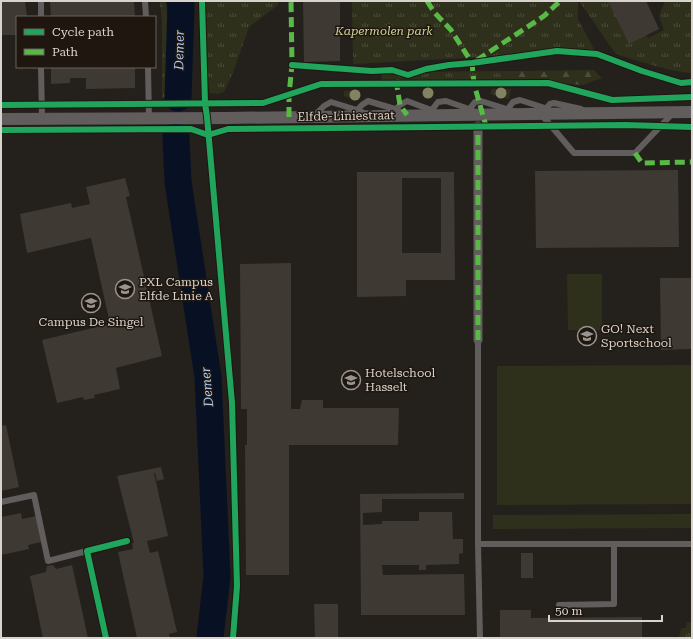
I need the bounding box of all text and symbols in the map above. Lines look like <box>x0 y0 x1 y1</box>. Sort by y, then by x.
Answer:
legend <box>16 16 156 68</box>
park label: Kapermolen park <box>334 24 433 38</box>
text: Cycle path <box>52 25 114 39</box>
water label: Demer <box>171 29 187 71</box>
text: Path <box>52 45 78 59</box>
street label: Elfde-Liniestraat <box>297 108 395 124</box>
place label: PXL Campus Elfde Linie A <box>139 275 214 303</box>
school or university icon: PXL Campus Elfde Linie A <box>114 278 136 300</box>
school or university icon: Campus De Singel <box>80 292 102 314</box>
place label: Campus De Singel <box>39 315 144 329</box>
place label: GO! Next Sportschool <box>601 322 672 350</box>
school or university icon: GO! Next Sportschool <box>576 325 598 347</box>
water label: Demer <box>198 366 216 409</box>
place label: Hotelschool Hasselt <box>365 366 436 394</box>
school or university icon: Hotelschool Hasselt <box>340 369 362 391</box>
scale bar <box>549 597 662 623</box>
text: 50 m <box>555 604 582 618</box>

